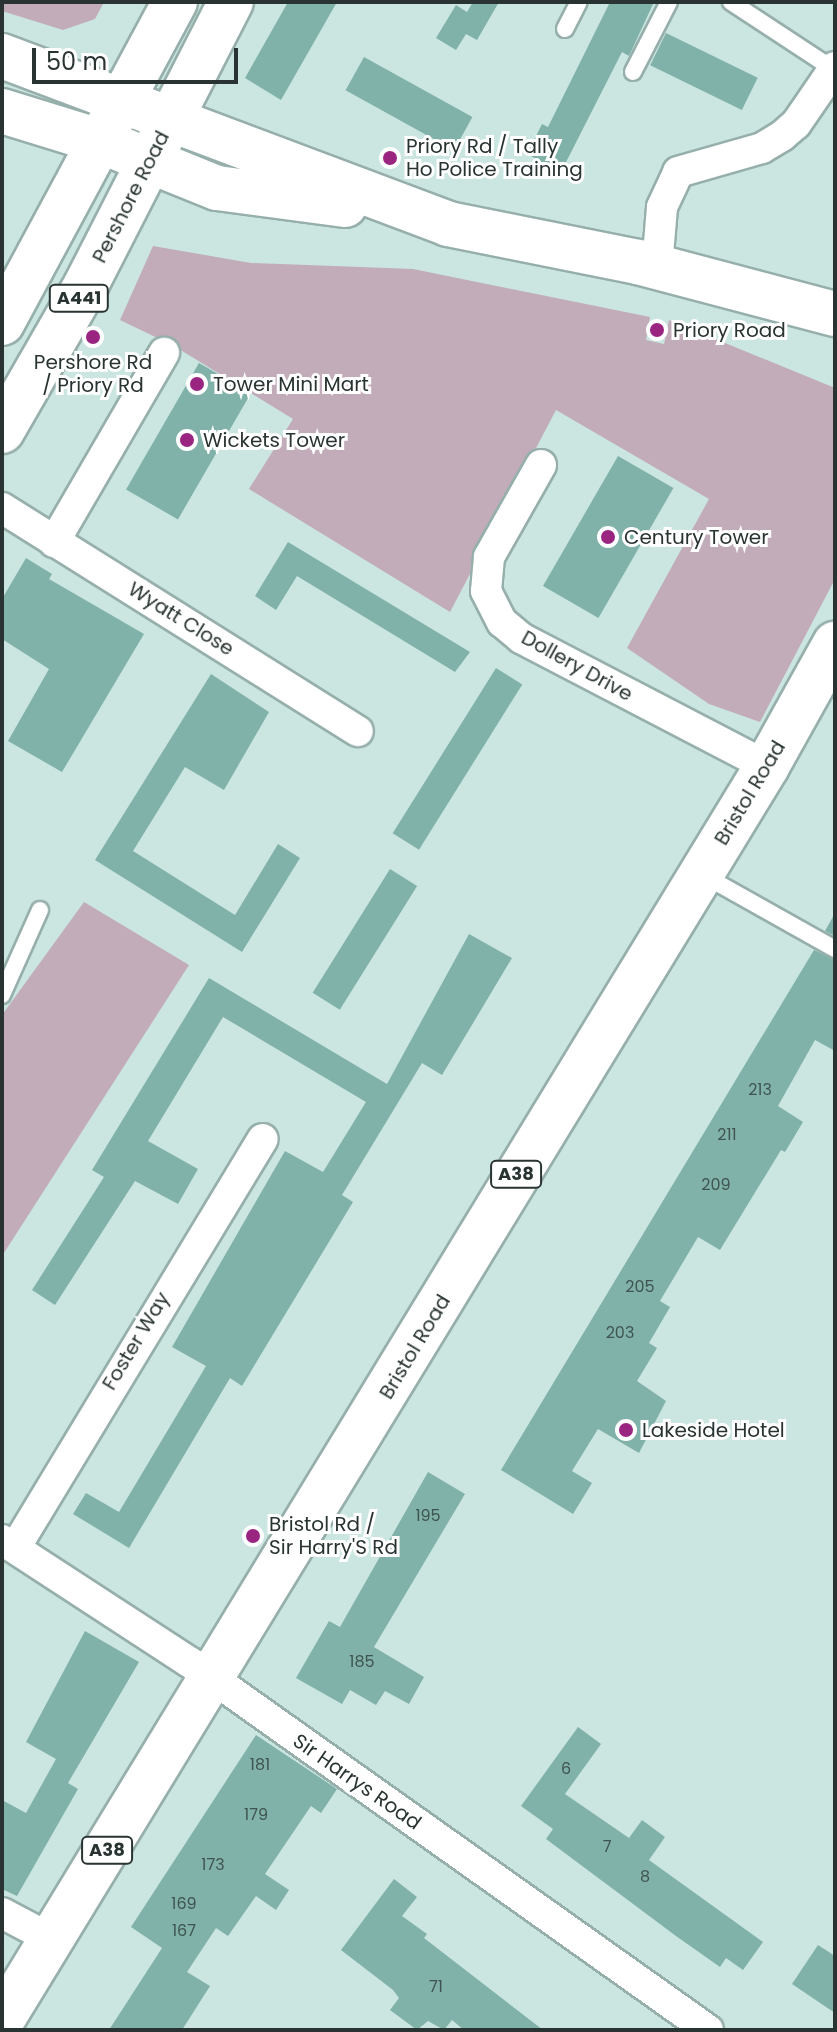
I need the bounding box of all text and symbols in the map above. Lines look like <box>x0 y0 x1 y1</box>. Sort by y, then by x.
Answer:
scale bar <box>36 32 242 82</box>
text: 50 m <box>46 45 107 78</box>
street label: Pershore Road <box>87 127 175 267</box>
place label: Priory Rd / Tally Ho Police Training <box>406 134 583 181</box>
marker: Priory Rd / Tally Ho Police Training <box>381 149 399 167</box>
road number: A441 <box>47 284 111 312</box>
place label: Priory Road <box>673 318 786 342</box>
marker: Priory Road <box>648 321 666 339</box>
marker: Pershore Rd / Priory Rd <box>84 328 102 346</box>
place label: Pershore Rd / Priory Rd <box>34 350 152 397</box>
place label: Tower Mini Mart <box>213 372 369 396</box>
marker: Tower Mini Mart <box>188 375 206 393</box>
place label: Wickets Tower <box>203 428 345 452</box>
marker: Wickets Tower <box>178 431 196 449</box>
place label: Century Tower <box>624 525 769 549</box>
marker: Century Tower <box>599 528 617 546</box>
street label: Wyatt Close <box>124 577 238 661</box>
street label: Dollery Drive <box>517 626 637 706</box>
street label: Bristol Road <box>709 736 791 850</box>
house number: 213 <box>748 1080 772 1100</box>
house number: 211 <box>717 1125 737 1145</box>
road number: A38 <box>490 1160 542 1188</box>
house number: 209 <box>701 1175 731 1195</box>
house number: 205 <box>625 1277 655 1297</box>
street label: Foster Way <box>97 1288 175 1394</box>
street label: Bristol Road <box>374 1290 456 1404</box>
house number: 203 <box>606 1323 634 1343</box>
place label: Lakeside Hotel <box>642 1418 785 1442</box>
marker: Lakeside Hotel <box>617 1421 635 1439</box>
house number: 195 <box>415 1506 441 1526</box>
place label: Bristol Rd / Sir Harry'S Rd <box>269 1512 398 1559</box>
marker: Bristol Rd / Sir Harry'S Rd <box>244 1527 262 1545</box>
house number: 185 <box>349 1652 375 1672</box>
street label: Sir Harrys Road <box>288 1729 426 1835</box>
house number: 181 <box>250 1755 270 1775</box>
house number: 6 <box>561 1759 571 1779</box>
house number: 179 <box>244 1805 268 1825</box>
road number: A38 <box>81 1836 133 1864</box>
house number: 7 <box>603 1837 611 1857</box>
house number: 173 <box>201 1855 225 1875</box>
house number: 8 <box>640 1867 650 1887</box>
house number: 169 <box>171 1894 197 1914</box>
house number: 167 <box>172 1921 196 1941</box>
house number: 71 <box>429 1977 443 1997</box>

